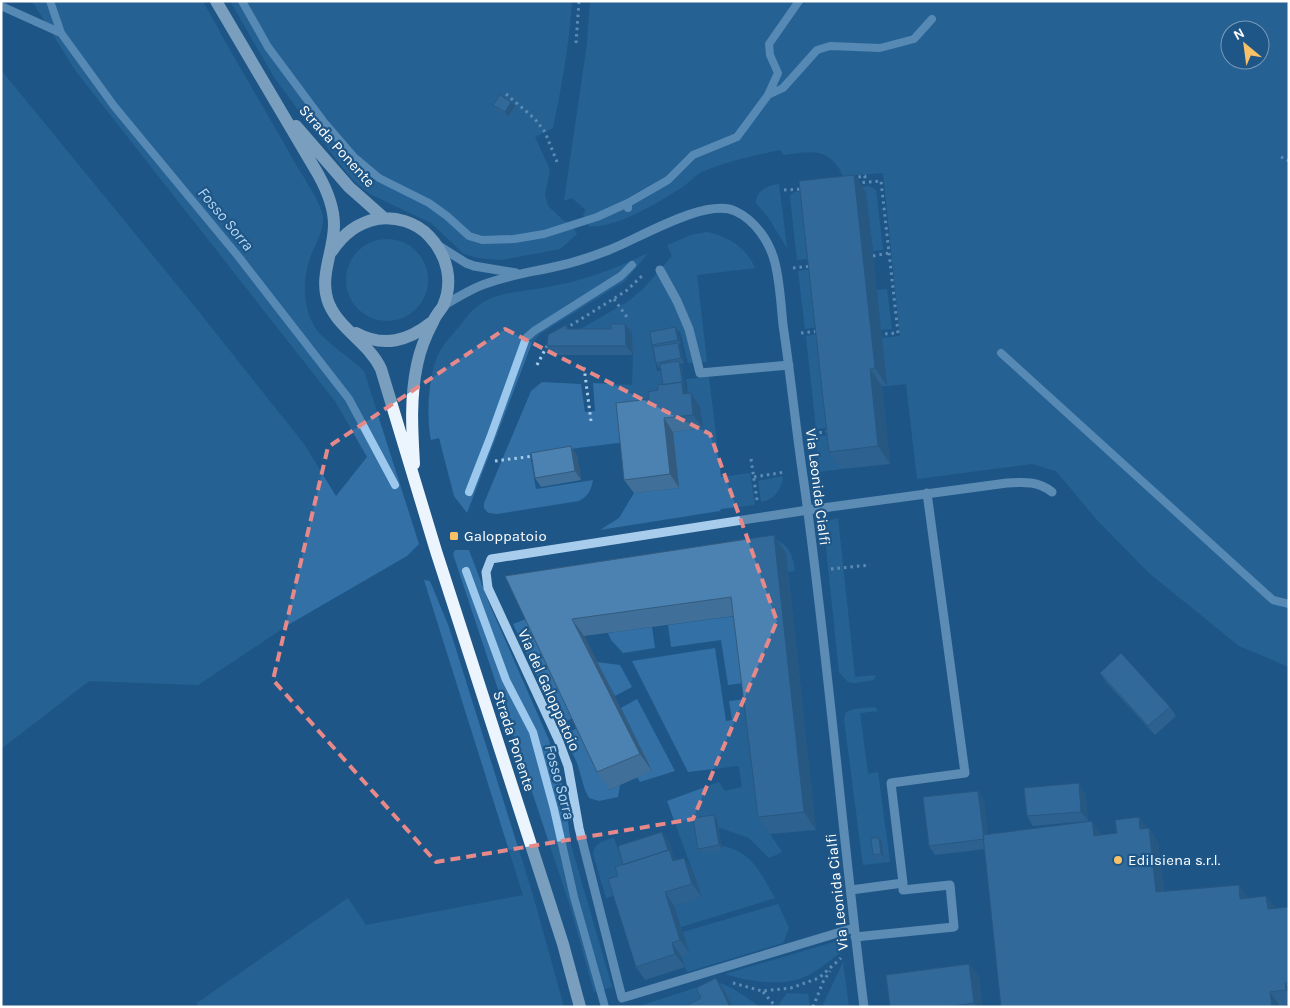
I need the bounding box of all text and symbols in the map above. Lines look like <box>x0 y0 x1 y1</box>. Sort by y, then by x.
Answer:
north arrow <box>1220 20 1270 70</box>
text: N <box>1230 24 1247 44</box>
street label: Strada Ponente <box>295 101 379 191</box>
water label: Fosso Sorra <box>194 183 258 255</box>
street label: Via Leonida Cialfi <box>802 428 834 546</box>
place label: Galoppatoio <box>464 527 547 545</box>
marker: Galoppatoio <box>448 530 460 542</box>
street label: Via del Galoppatoio <box>514 626 584 754</box>
street label: Strada Ponente <box>489 688 539 794</box>
water label: Fosso Sorra <box>541 742 579 822</box>
street label: Via Leonida Cialfi <box>822 833 852 951</box>
place label: Edilsiena s.r.l. <box>1128 851 1221 869</box>
marker: Edilsiena s.r.l. <box>1112 854 1124 866</box>

